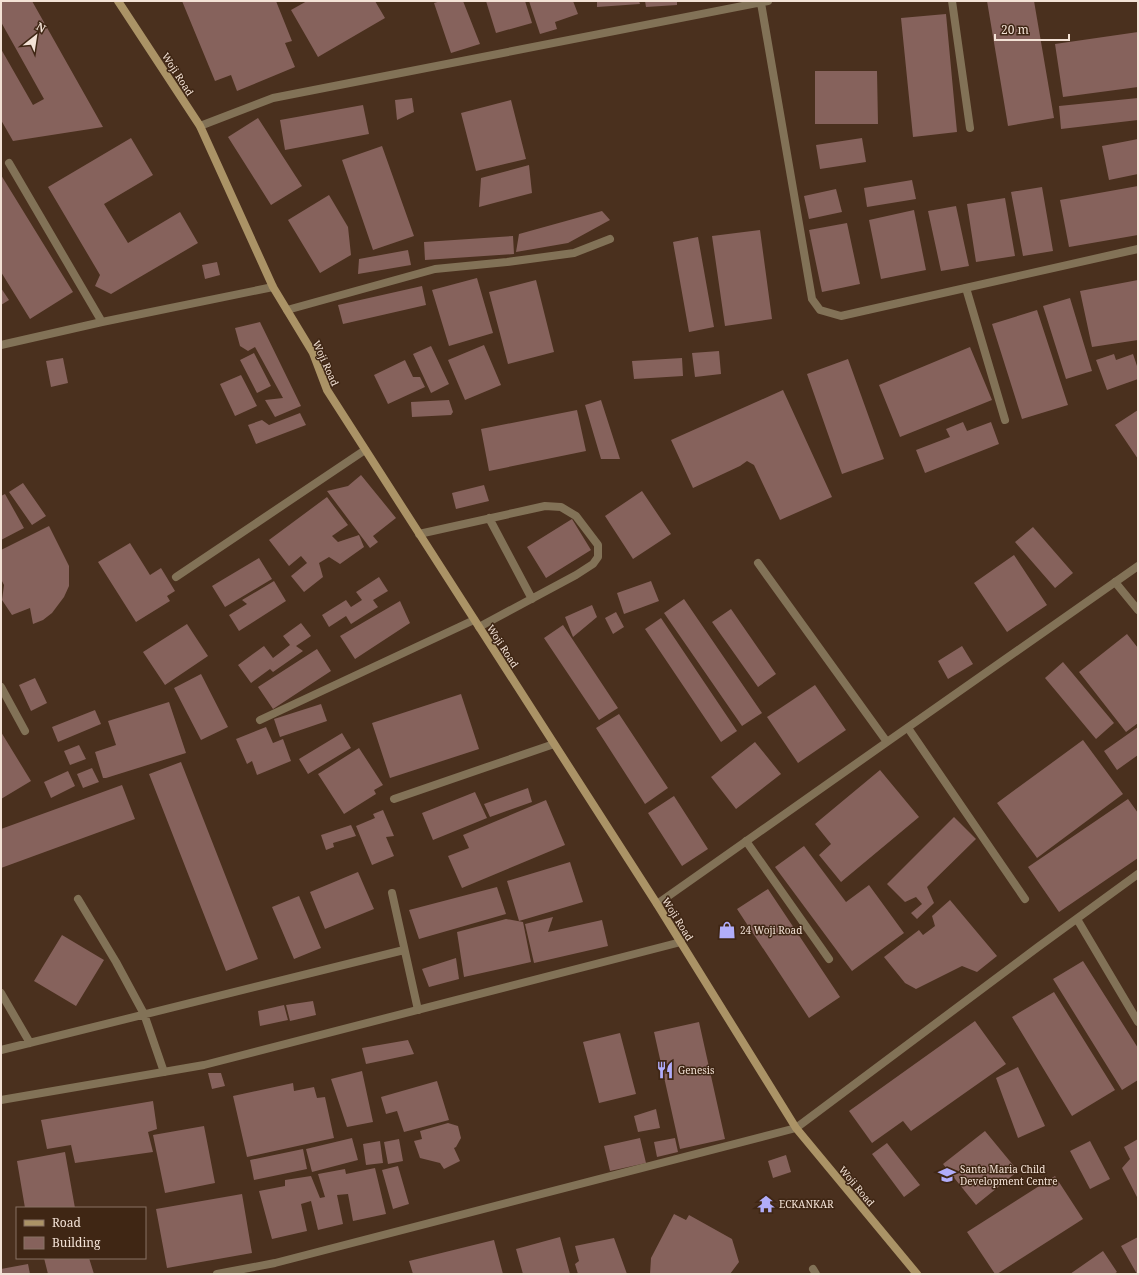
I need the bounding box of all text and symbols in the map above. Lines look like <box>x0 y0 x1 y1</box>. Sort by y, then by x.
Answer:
north arrow <box>16 16 56 56</box>
scale bar <box>995 16 1069 42</box>
text: N <box>34 18 49 36</box>
text: 20 m <box>1001 21 1029 38</box>
street label: Woji Road <box>159 50 197 98</box>
street label: Woji Road <box>310 338 342 388</box>
street label: Woji Road <box>484 622 522 670</box>
street label: Woji Road <box>659 895 697 943</box>
shop icon: 24 Woji Road <box>717 920 737 940</box>
place label: 24 Woji Road <box>740 923 802 937</box>
restaurant icon: Genesis <box>655 1060 675 1080</box>
place label: Genesis <box>678 1063 715 1077</box>
place label: Santa Maria Child Development Centre <box>960 1162 1058 1188</box>
street label: Woji Road <box>836 1163 878 1209</box>
school or university icon: Santa Maria Child Development Centre <box>937 1165 957 1185</box>
temple icon: ECKANKAR <box>756 1194 776 1214</box>
place label: ECKANKAR <box>779 1197 834 1211</box>
legend <box>16 1207 146 1259</box>
text: Road <box>52 1214 82 1231</box>
text: Building <box>52 1234 101 1251</box>

